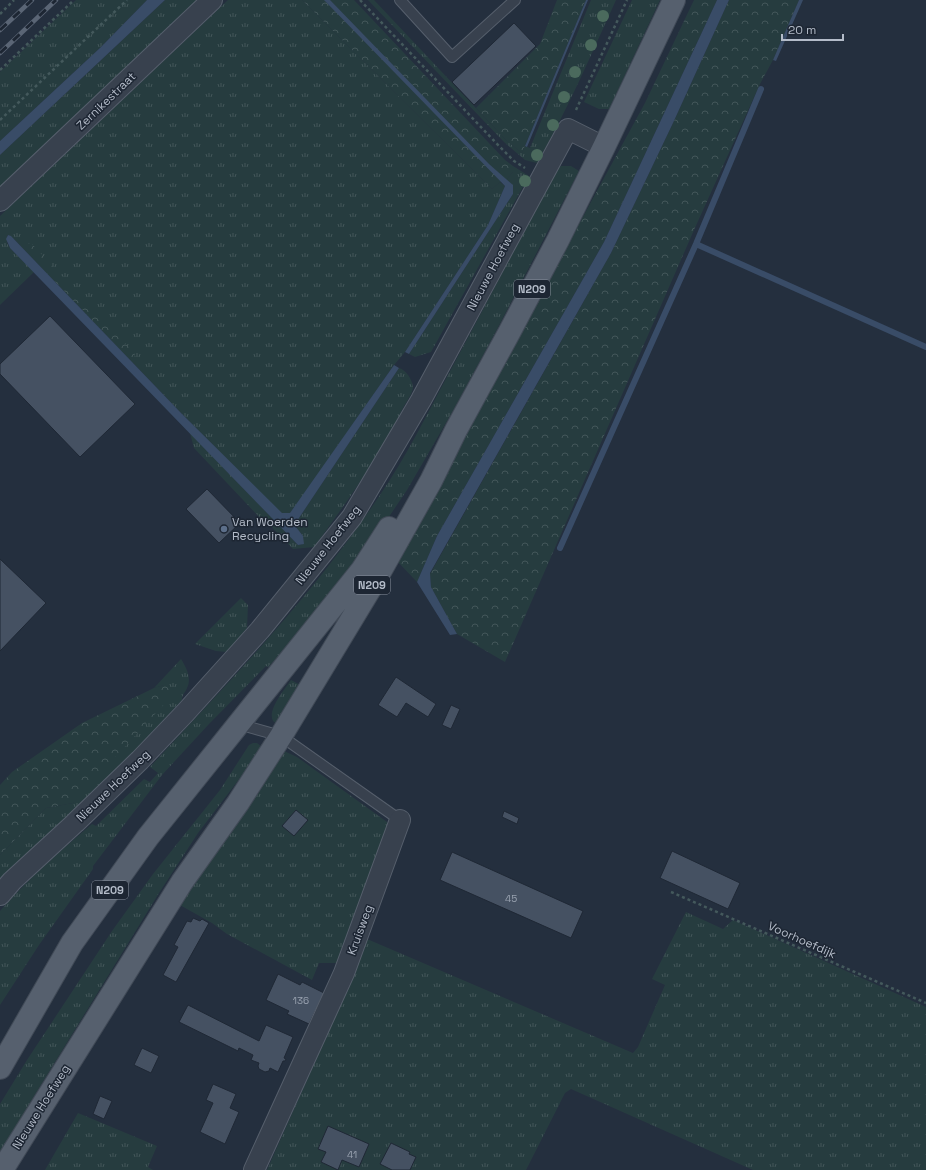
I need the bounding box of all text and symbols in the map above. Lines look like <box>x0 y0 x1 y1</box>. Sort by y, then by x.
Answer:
scale bar <box>782 16 843 42</box>
text: 20 m <box>788 22 816 38</box>
street label: Zernikestraat <box>73 69 139 133</box>
street label: Nieuwe Hoefweg <box>463 221 523 313</box>
road number: N209 <box>514 280 550 298</box>
street label: Nieuwe Hoefweg <box>292 502 364 588</box>
place label: Van Woerden Recycling <box>232 514 308 544</box>
marker: Van Woerden Recycling <box>219 524 229 534</box>
road number: N209 <box>354 576 390 594</box>
street label: Nieuwe Hoefweg <box>73 747 153 825</box>
road number: N209 <box>92 881 128 899</box>
house number: 45 <box>505 892 517 905</box>
street label: Kruisweg <box>343 903 377 957</box>
street label: Voorhoefdijk <box>765 918 839 962</box>
house number: 136 <box>293 994 309 1007</box>
street label: Nieuwe Hoefweg <box>9 1062 73 1152</box>
house number: 41 <box>347 1148 357 1161</box>

